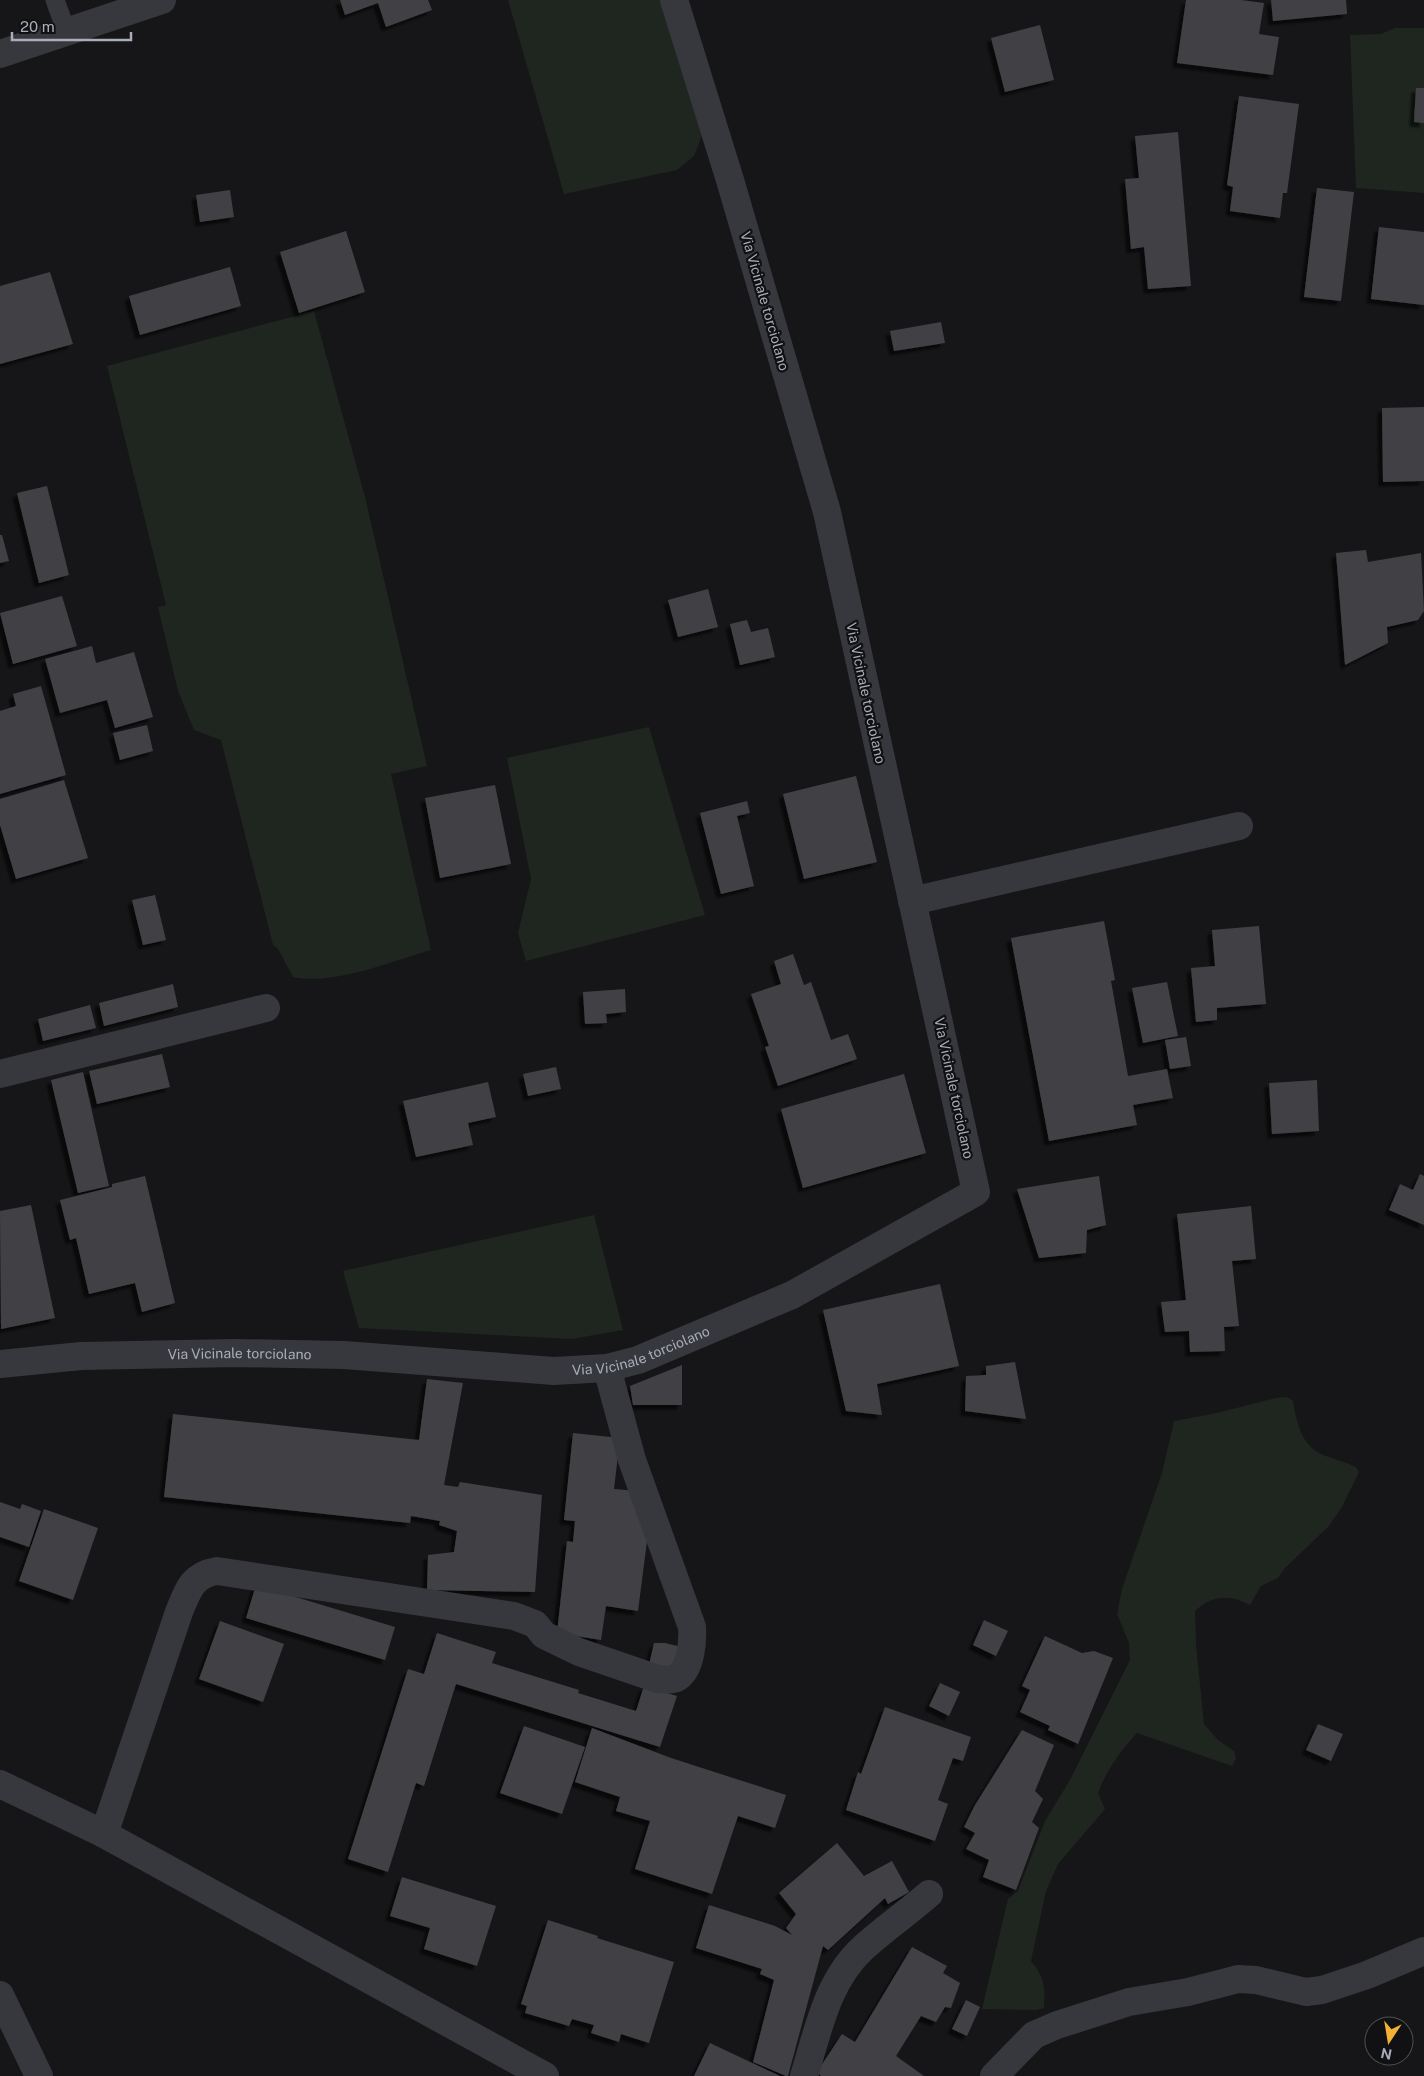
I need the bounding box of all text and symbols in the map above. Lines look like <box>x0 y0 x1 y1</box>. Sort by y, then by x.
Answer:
scale bar <box>12 10 131 42</box>
text: 20 m <box>20 18 55 35</box>
street label: Via Vicinale torciolano <box>737 230 793 372</box>
street label: Via Vicinale torciolano <box>843 621 889 765</box>
street label: Via Vicinale torciolano <box>931 1016 977 1160</box>
street label: Via Vicinale torciolano <box>571 1323 712 1378</box>
street label: Via Vicinale torciolano <box>167 1345 312 1362</box>
north arrow <box>1364 2016 1414 2066</box>
text: N <box>1379 2045 1393 2063</box>

